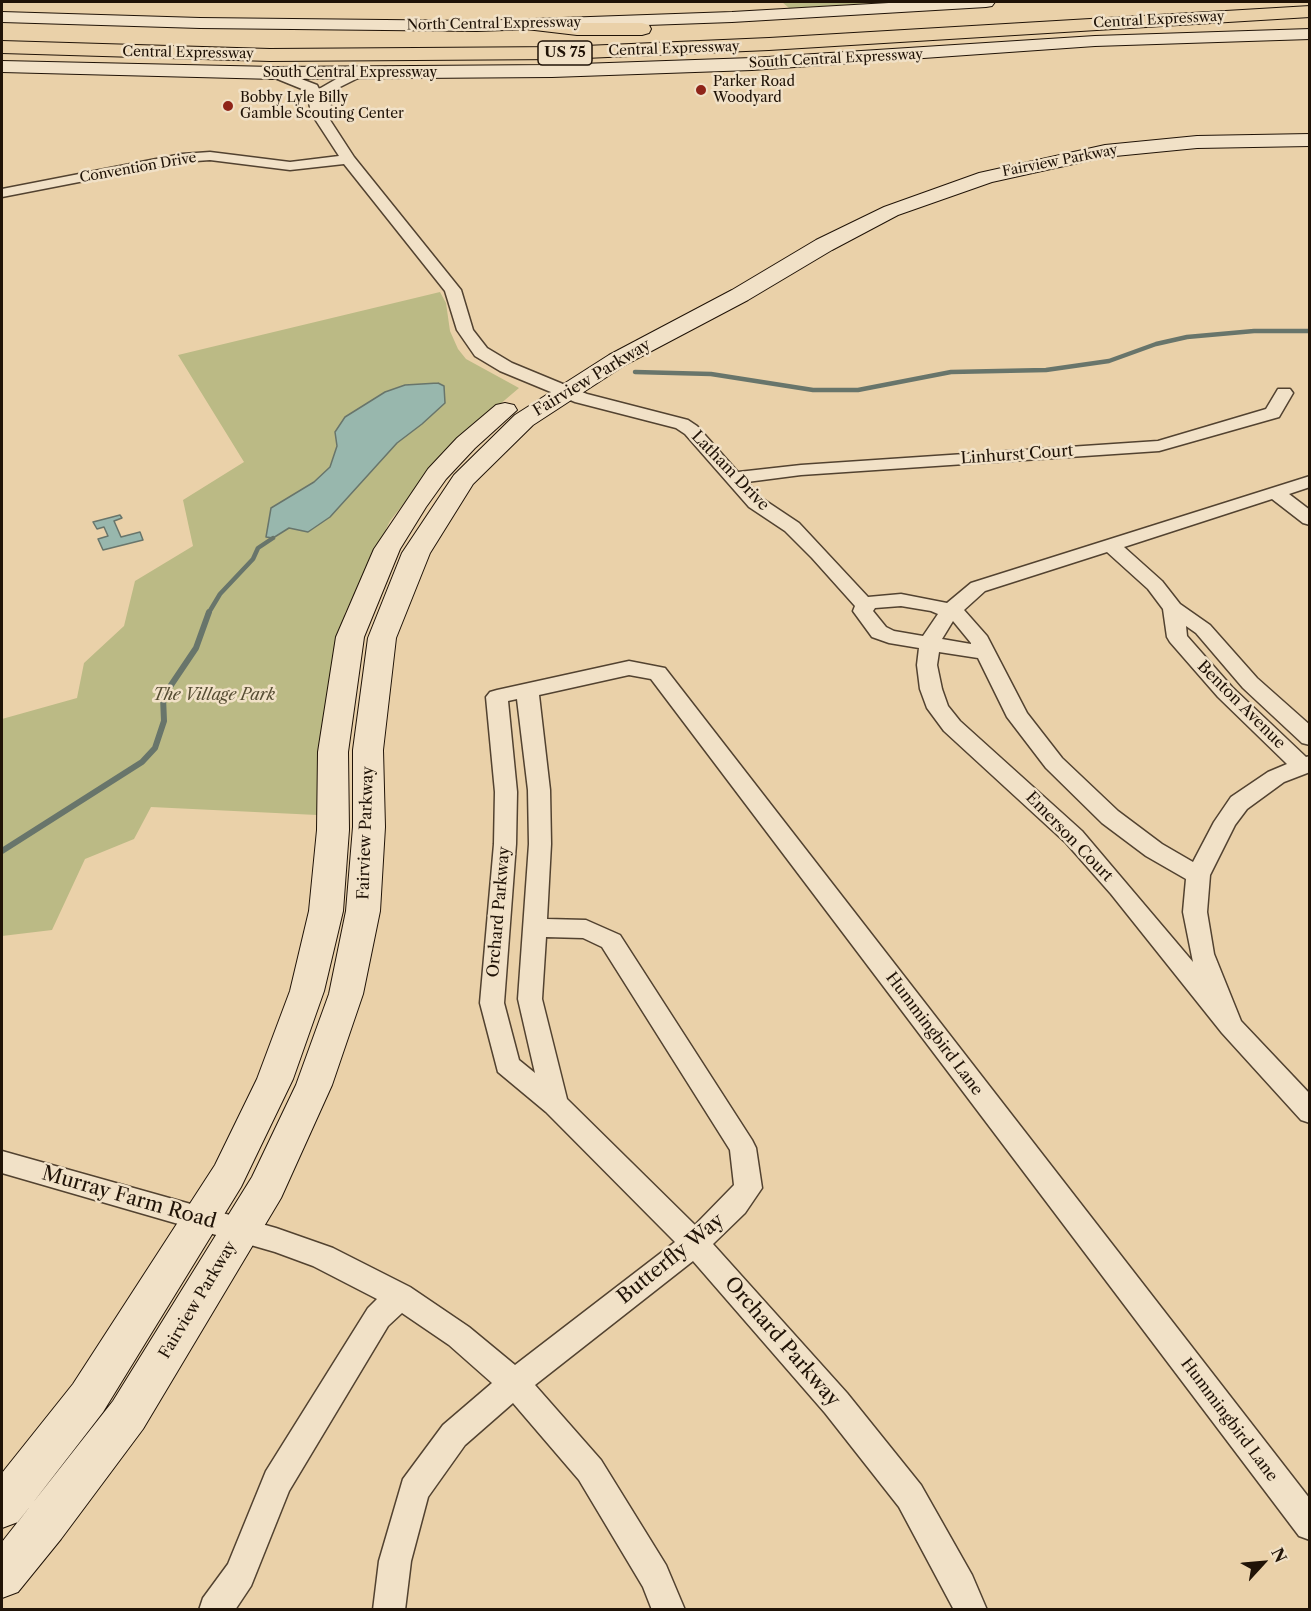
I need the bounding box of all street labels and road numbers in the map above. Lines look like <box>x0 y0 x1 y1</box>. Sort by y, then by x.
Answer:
street label: Central Expressway <box>1093 8 1225 32</box>
street label: North Central Expressway <box>407 14 581 34</box>
street label: Central Expressway <box>608 38 740 60</box>
road number: US 75 <box>538 41 592 65</box>
street label: Central Expressway <box>122 43 254 63</box>
street label: South Central Expressway <box>748 46 924 72</box>
street label: South Central Expressway <box>263 65 437 81</box>
street label: Fairview Parkway <box>1001 142 1119 180</box>
street label: Convention Drive <box>78 149 198 187</box>
street label: Fairview Parkway <box>530 335 654 421</box>
street label: Latham Drive <box>687 427 773 515</box>
street label: Linhurst Court <box>960 441 1074 469</box>
street label: Benton Avenue <box>1193 657 1289 753</box>
street label: Fairview Parkway <box>354 766 378 900</box>
street label: Emerson Court <box>1021 788 1117 886</box>
street label: Orchard Parkway <box>484 846 514 978</box>
street label: Hummingbird Lane <box>881 969 987 1099</box>
street label: Murray Farm Road <box>39 1162 219 1234</box>
street label: Butterfly Way <box>613 1209 729 1309</box>
street label: Fairview Parkway <box>155 1238 241 1362</box>
street label: Orchard Parkway <box>719 1272 845 1412</box>
street label: Hummingbird Lane <box>1176 1355 1282 1485</box>

